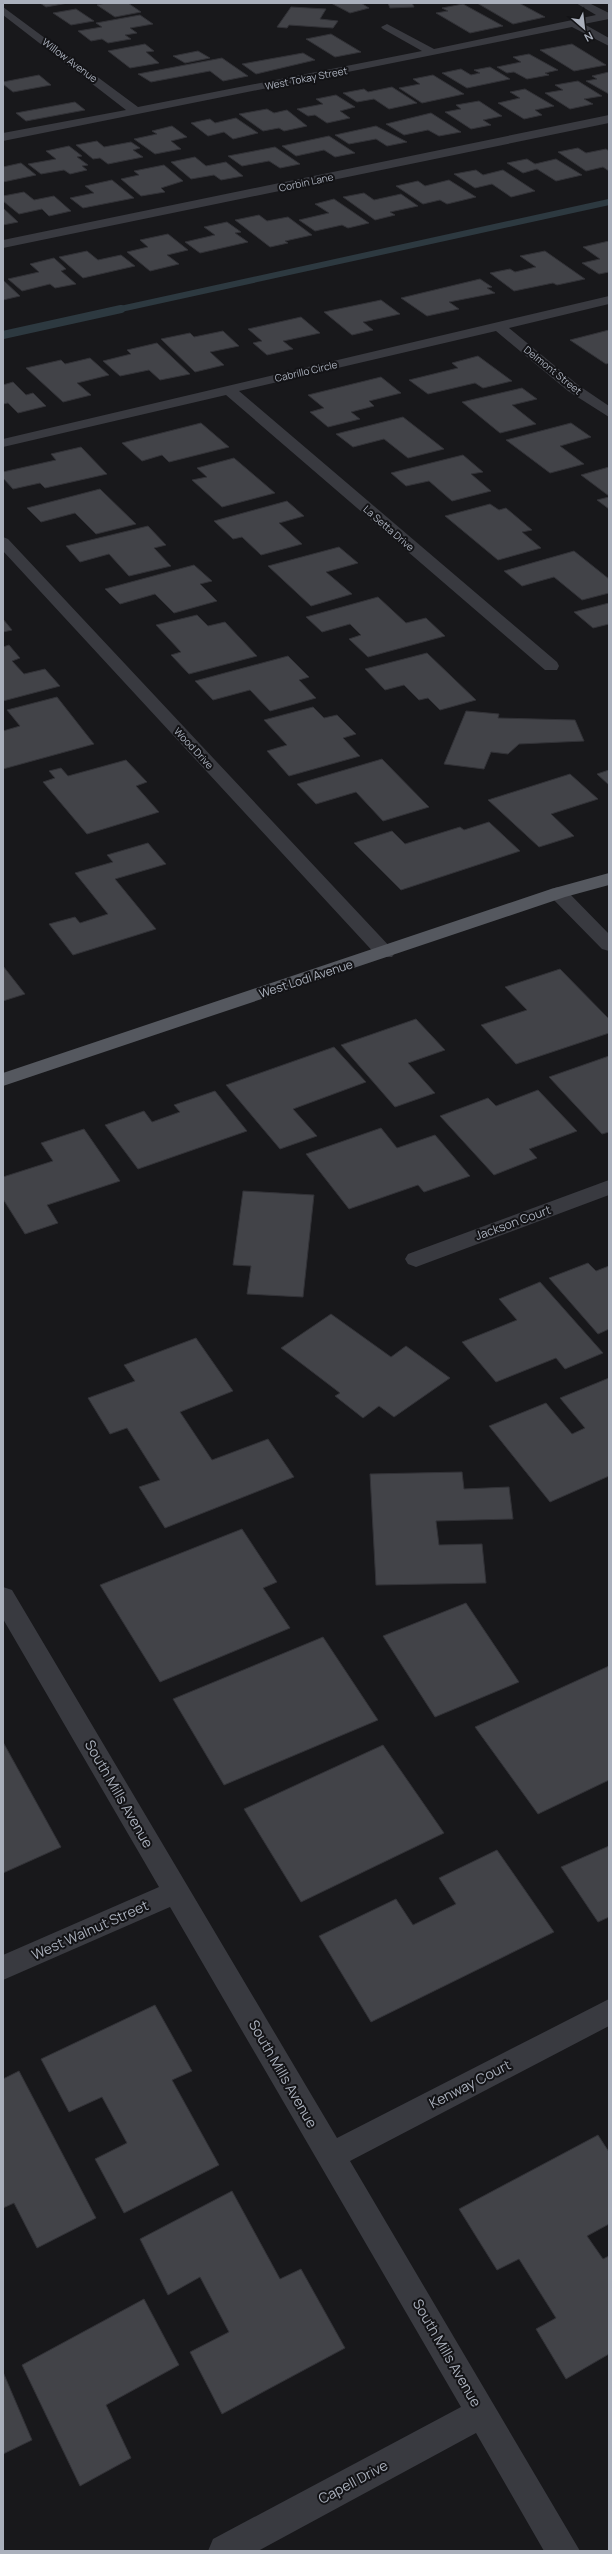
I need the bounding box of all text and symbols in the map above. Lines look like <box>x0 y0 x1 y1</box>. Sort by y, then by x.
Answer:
north arrow <box>564 8 604 48</box>
text: N <box>582 29 596 46</box>
street label: Willow Avenue <box>40 35 101 85</box>
street label: West Tokay Street <box>264 63 348 93</box>
street label: Corbin Lane <box>278 169 335 195</box>
street label: Delmont Street <box>521 342 585 398</box>
street label: Cabrillo Circle <box>273 357 339 385</box>
street label: La Setta Drive <box>361 502 417 554</box>
street label: Wood Drive <box>171 724 217 772</box>
street label: West Lodi Avenue <box>257 955 355 1002</box>
street label: Jackson Court <box>473 1201 553 1244</box>
street label: South Mills Avenue <box>81 1736 158 1851</box>
street label: West Walnut Street <box>28 1895 152 1964</box>
street label: South Mills Avenue <box>245 2016 322 2131</box>
street label: Kenway Court <box>426 2055 514 2112</box>
street label: South Mills Avenue <box>409 2295 486 2410</box>
street label: Capell Drive <box>315 2455 391 2508</box>

